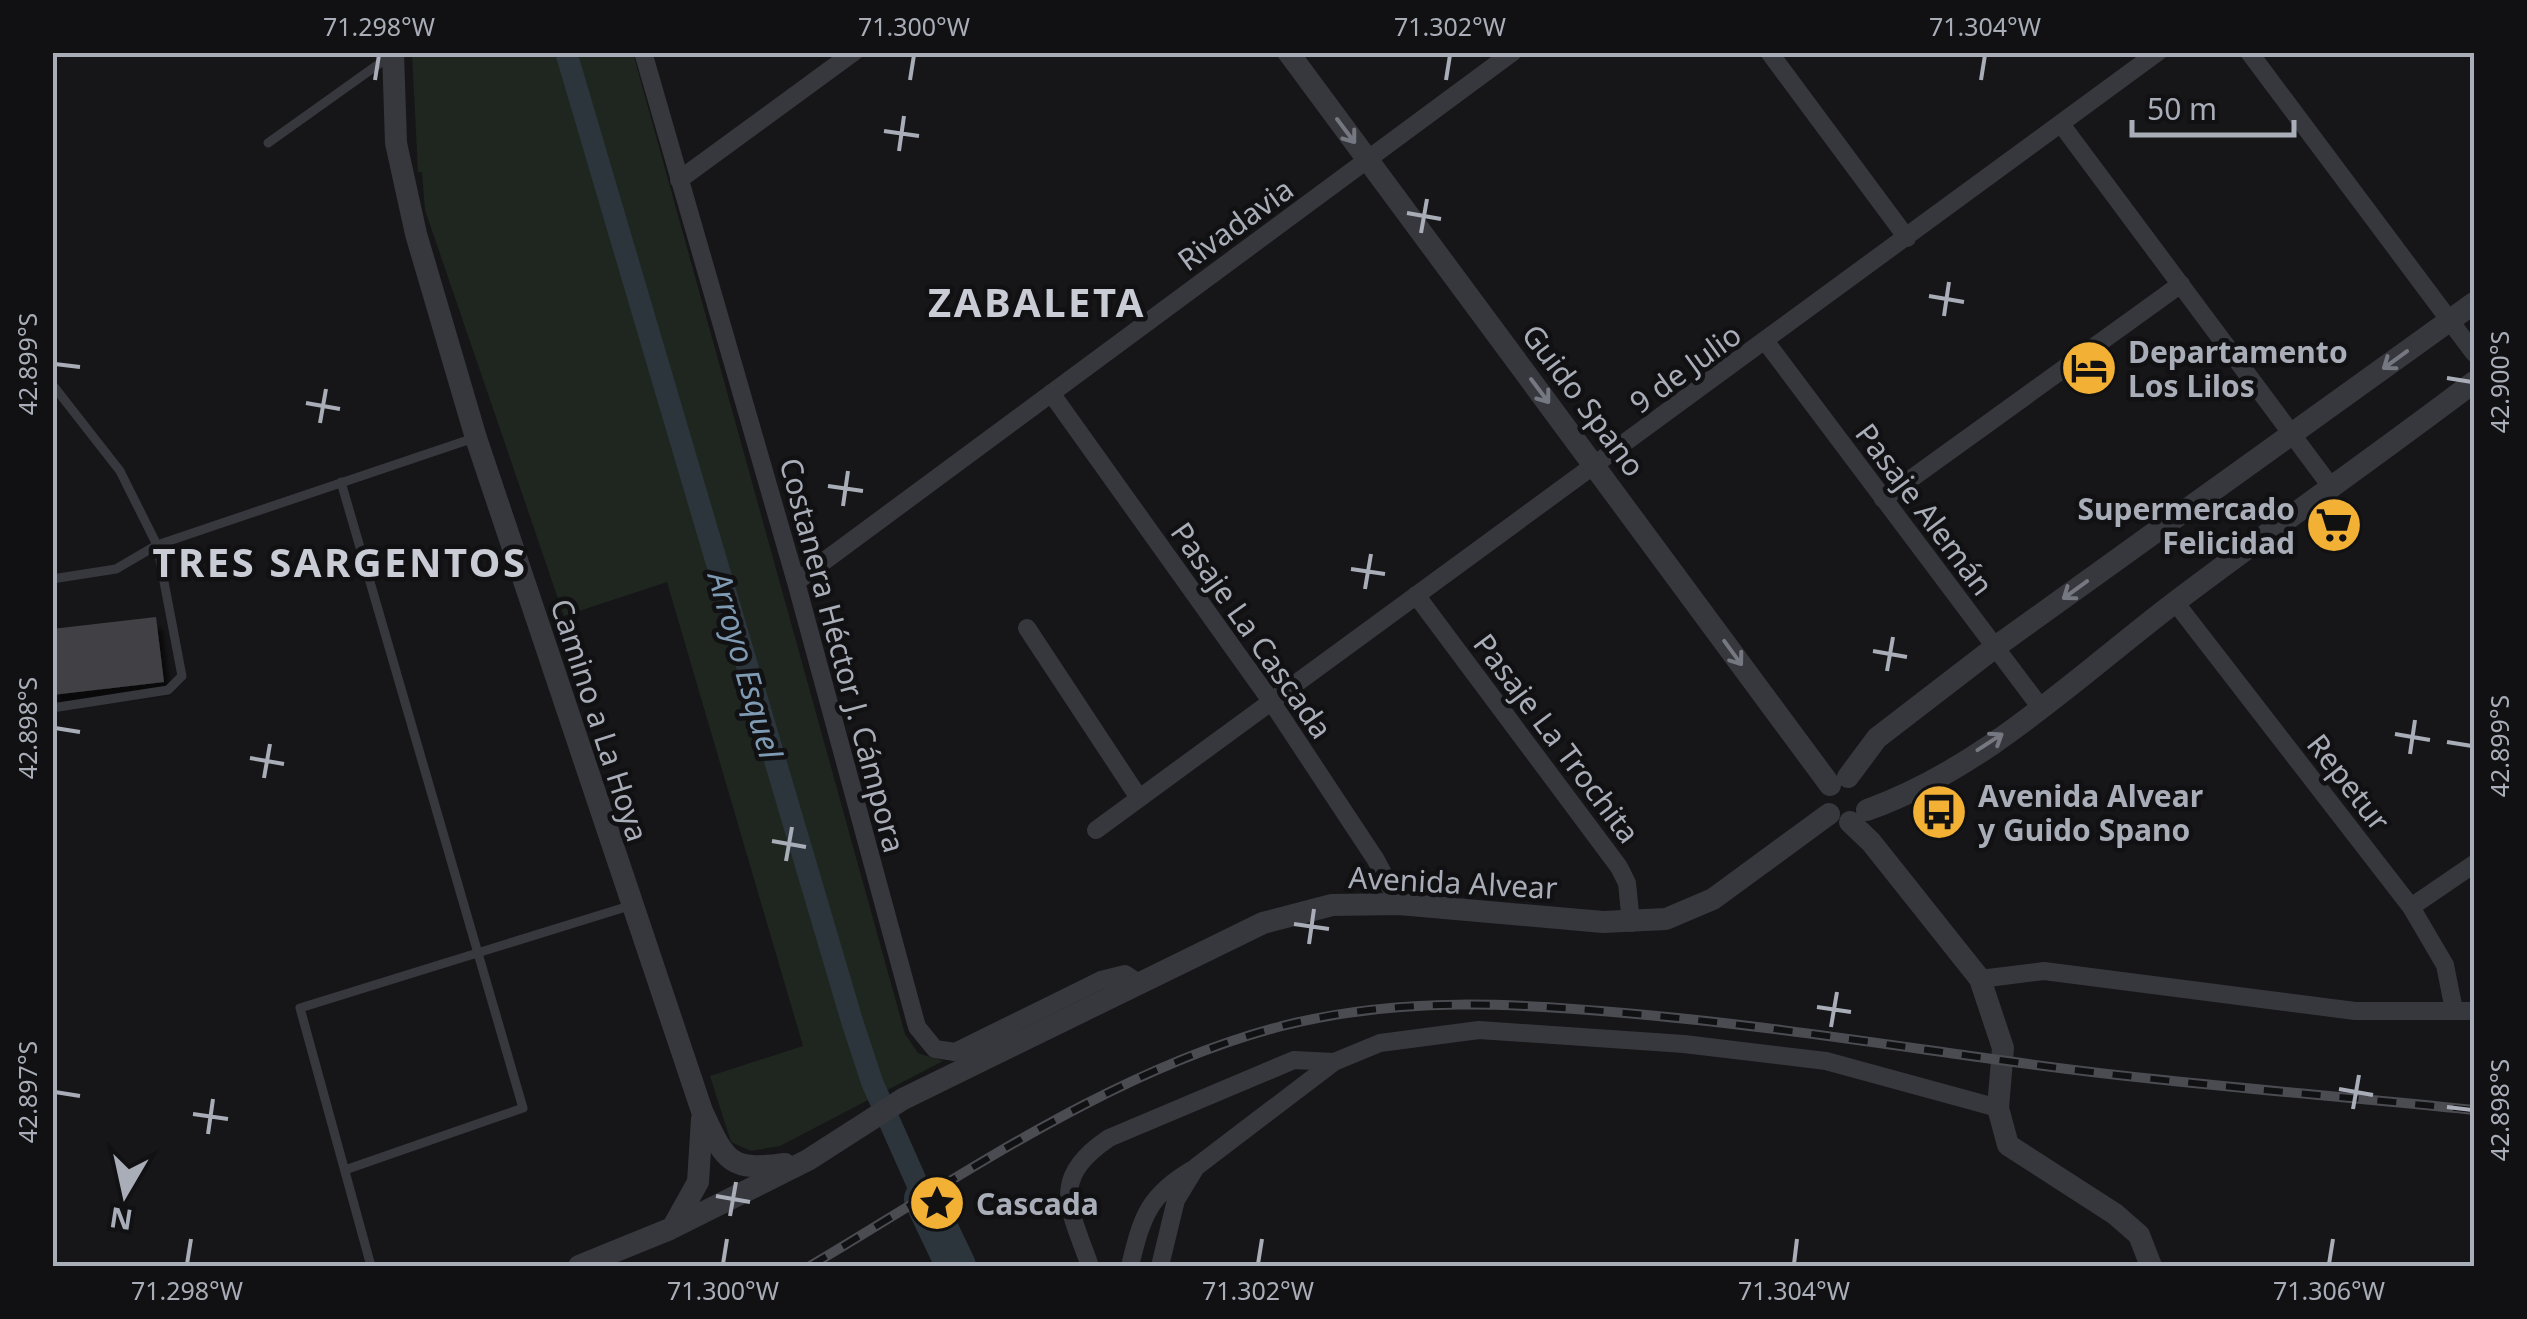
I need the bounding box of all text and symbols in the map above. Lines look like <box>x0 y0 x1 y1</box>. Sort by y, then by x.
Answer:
text: 71.298°W <box>323 9 435 43</box>
text: 71.300°W <box>858 9 970 43</box>
text: 71.302°W <box>1394 9 1506 43</box>
text: 71.304°W <box>1929 9 2041 43</box>
scale bar <box>2132 75 2294 137</box>
text: 50 m <box>2147 88 2217 129</box>
one-way arrow <box>1335 117 1356 144</box>
street label: Rivadavia <box>1169 168 1301 280</box>
district label: ZABALETA <box>928 274 1146 329</box>
text: 42.899°S <box>10 313 44 415</box>
street label: 9 de Julio <box>1621 314 1749 422</box>
street label: Guido Spano <box>1513 315 1655 485</box>
place label: Departamento Los Lilos <box>2128 331 2348 406</box>
text: 42.900°S <box>2482 331 2516 433</box>
hotel icon: Departamento Los Lilos <box>2059 338 2119 398</box>
one-way arrow <box>2382 349 2410 370</box>
one-way arrow <box>1530 377 1551 404</box>
street label: Pasaje Alemán <box>1847 414 2003 604</box>
street label: Costanera Héctor J. Cámpora <box>771 453 915 857</box>
place label: Supermercado Felicidad <box>2078 488 2295 563</box>
supermarket icon: Supermercado Felicidad <box>2304 495 2364 555</box>
street label: Pasaje La Cascada <box>1162 514 1342 746</box>
district label: TRES SARGENTOS <box>153 534 527 589</box>
water label: Arroyo Esquel <box>698 564 793 764</box>
one-way arrow <box>2061 579 2089 600</box>
street label: Camino a La Hoya <box>541 593 659 847</box>
street label: Pasaje La Trochita <box>1465 625 1649 851</box>
one-way arrow <box>1722 639 1743 666</box>
text: 42.898°S <box>10 677 44 779</box>
text: 42.899°S <box>2482 695 2516 797</box>
street label: Repetur <box>2298 725 2400 839</box>
one-way arrow <box>1976 731 2004 752</box>
place label: Avenida Alvear y Guido Spano <box>1978 775 2204 850</box>
bus stop icon: Avenida Alvear y Guido Spano <box>1909 782 1969 842</box>
street label: Avenida Alvear <box>1348 856 1558 908</box>
text: 42.897°S <box>10 1041 44 1143</box>
text: 42.898°S <box>2482 1059 2516 1161</box>
north arrow <box>75 1144 175 1244</box>
place icon: Cascada <box>907 1173 967 1233</box>
place label: Cascada <box>976 1183 1099 1224</box>
text: N <box>107 1199 135 1240</box>
text: 71.298°W <box>131 1273 243 1307</box>
text: 71.300°W <box>667 1273 779 1307</box>
text: 71.302°W <box>1202 1273 1314 1307</box>
text: 71.304°W <box>1738 1273 1850 1307</box>
text: 71.306°W <box>2273 1273 2385 1307</box>

